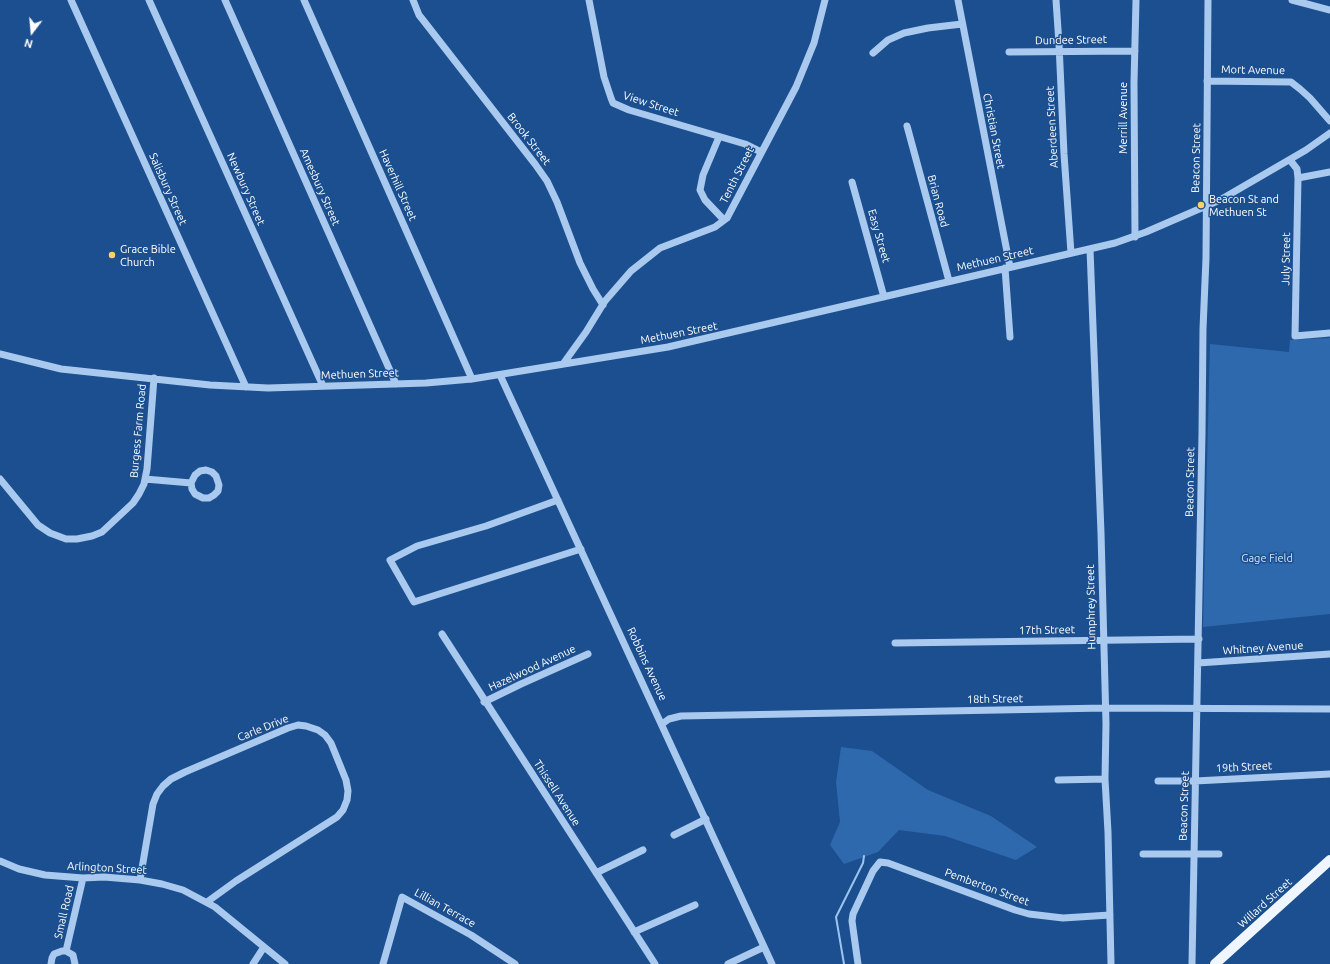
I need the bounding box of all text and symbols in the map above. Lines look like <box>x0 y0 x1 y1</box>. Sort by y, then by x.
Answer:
north arrow <box>12 12 52 52</box>
street label: Dundee Street <box>1035 33 1107 47</box>
text: N <box>23 37 34 50</box>
street label: Mort Avenue <box>1221 63 1285 77</box>
street label: Merrill Avenue <box>1116 82 1130 154</box>
street label: Aberdeen Street <box>1043 86 1061 168</box>
street label: View Street <box>621 89 681 119</box>
street label: Christian Street <box>980 92 1008 170</box>
street label: Brook Street <box>504 110 554 168</box>
street label: Beacon Street <box>1189 123 1203 193</box>
street label: Tenth Street <box>717 144 757 206</box>
street label: Amesbury Street <box>297 146 343 228</box>
street label: Haverhill Street <box>376 147 420 223</box>
street label: Salisbury Street <box>146 151 190 227</box>
street label: Newbury Street <box>224 151 268 227</box>
street label: Brian Road <box>925 173 951 229</box>
place label: Beacon St and Methuen St <box>1209 192 1279 218</box>
marker: Beacon St and Methuen St <box>1196 200 1206 210</box>
street label: Easy Street <box>865 208 893 264</box>
street label: July Street <box>1279 232 1293 286</box>
place label: Grace Bible Church <box>120 242 176 268</box>
street label: Methuen Street <box>955 244 1035 274</box>
marker: Grace Bible Church <box>107 250 117 260</box>
street label: Methuen Street <box>639 319 719 347</box>
street label: Methuen Street <box>321 366 399 382</box>
street label: Burgess Farm Road <box>127 383 149 479</box>
street label: Beacon Street <box>1183 447 1197 517</box>
park label: Gage Field <box>1241 551 1293 565</box>
street label: Humphrey Street <box>1084 564 1098 650</box>
street label: 17th Street <box>1019 623 1075 637</box>
street label: Robbins Avenue <box>624 625 670 703</box>
street label: Whitney Avenue <box>1222 639 1304 657</box>
street label: Hazelwood Avenue <box>486 642 578 694</box>
street label: 18th Street <box>967 692 1023 706</box>
street label: Carle Drive <box>235 712 291 744</box>
street label: Thissell Avenue <box>531 758 583 828</box>
street label: 19th Street <box>1216 759 1272 775</box>
street label: Beacon Street <box>1176 771 1192 841</box>
street label: Arlington Street <box>67 859 147 877</box>
street label: Pemberton Street <box>943 866 1031 908</box>
street label: Willard Street <box>1235 875 1295 931</box>
street label: Small Road <box>51 884 77 940</box>
street label: Lillian Terrace <box>412 886 478 930</box>

